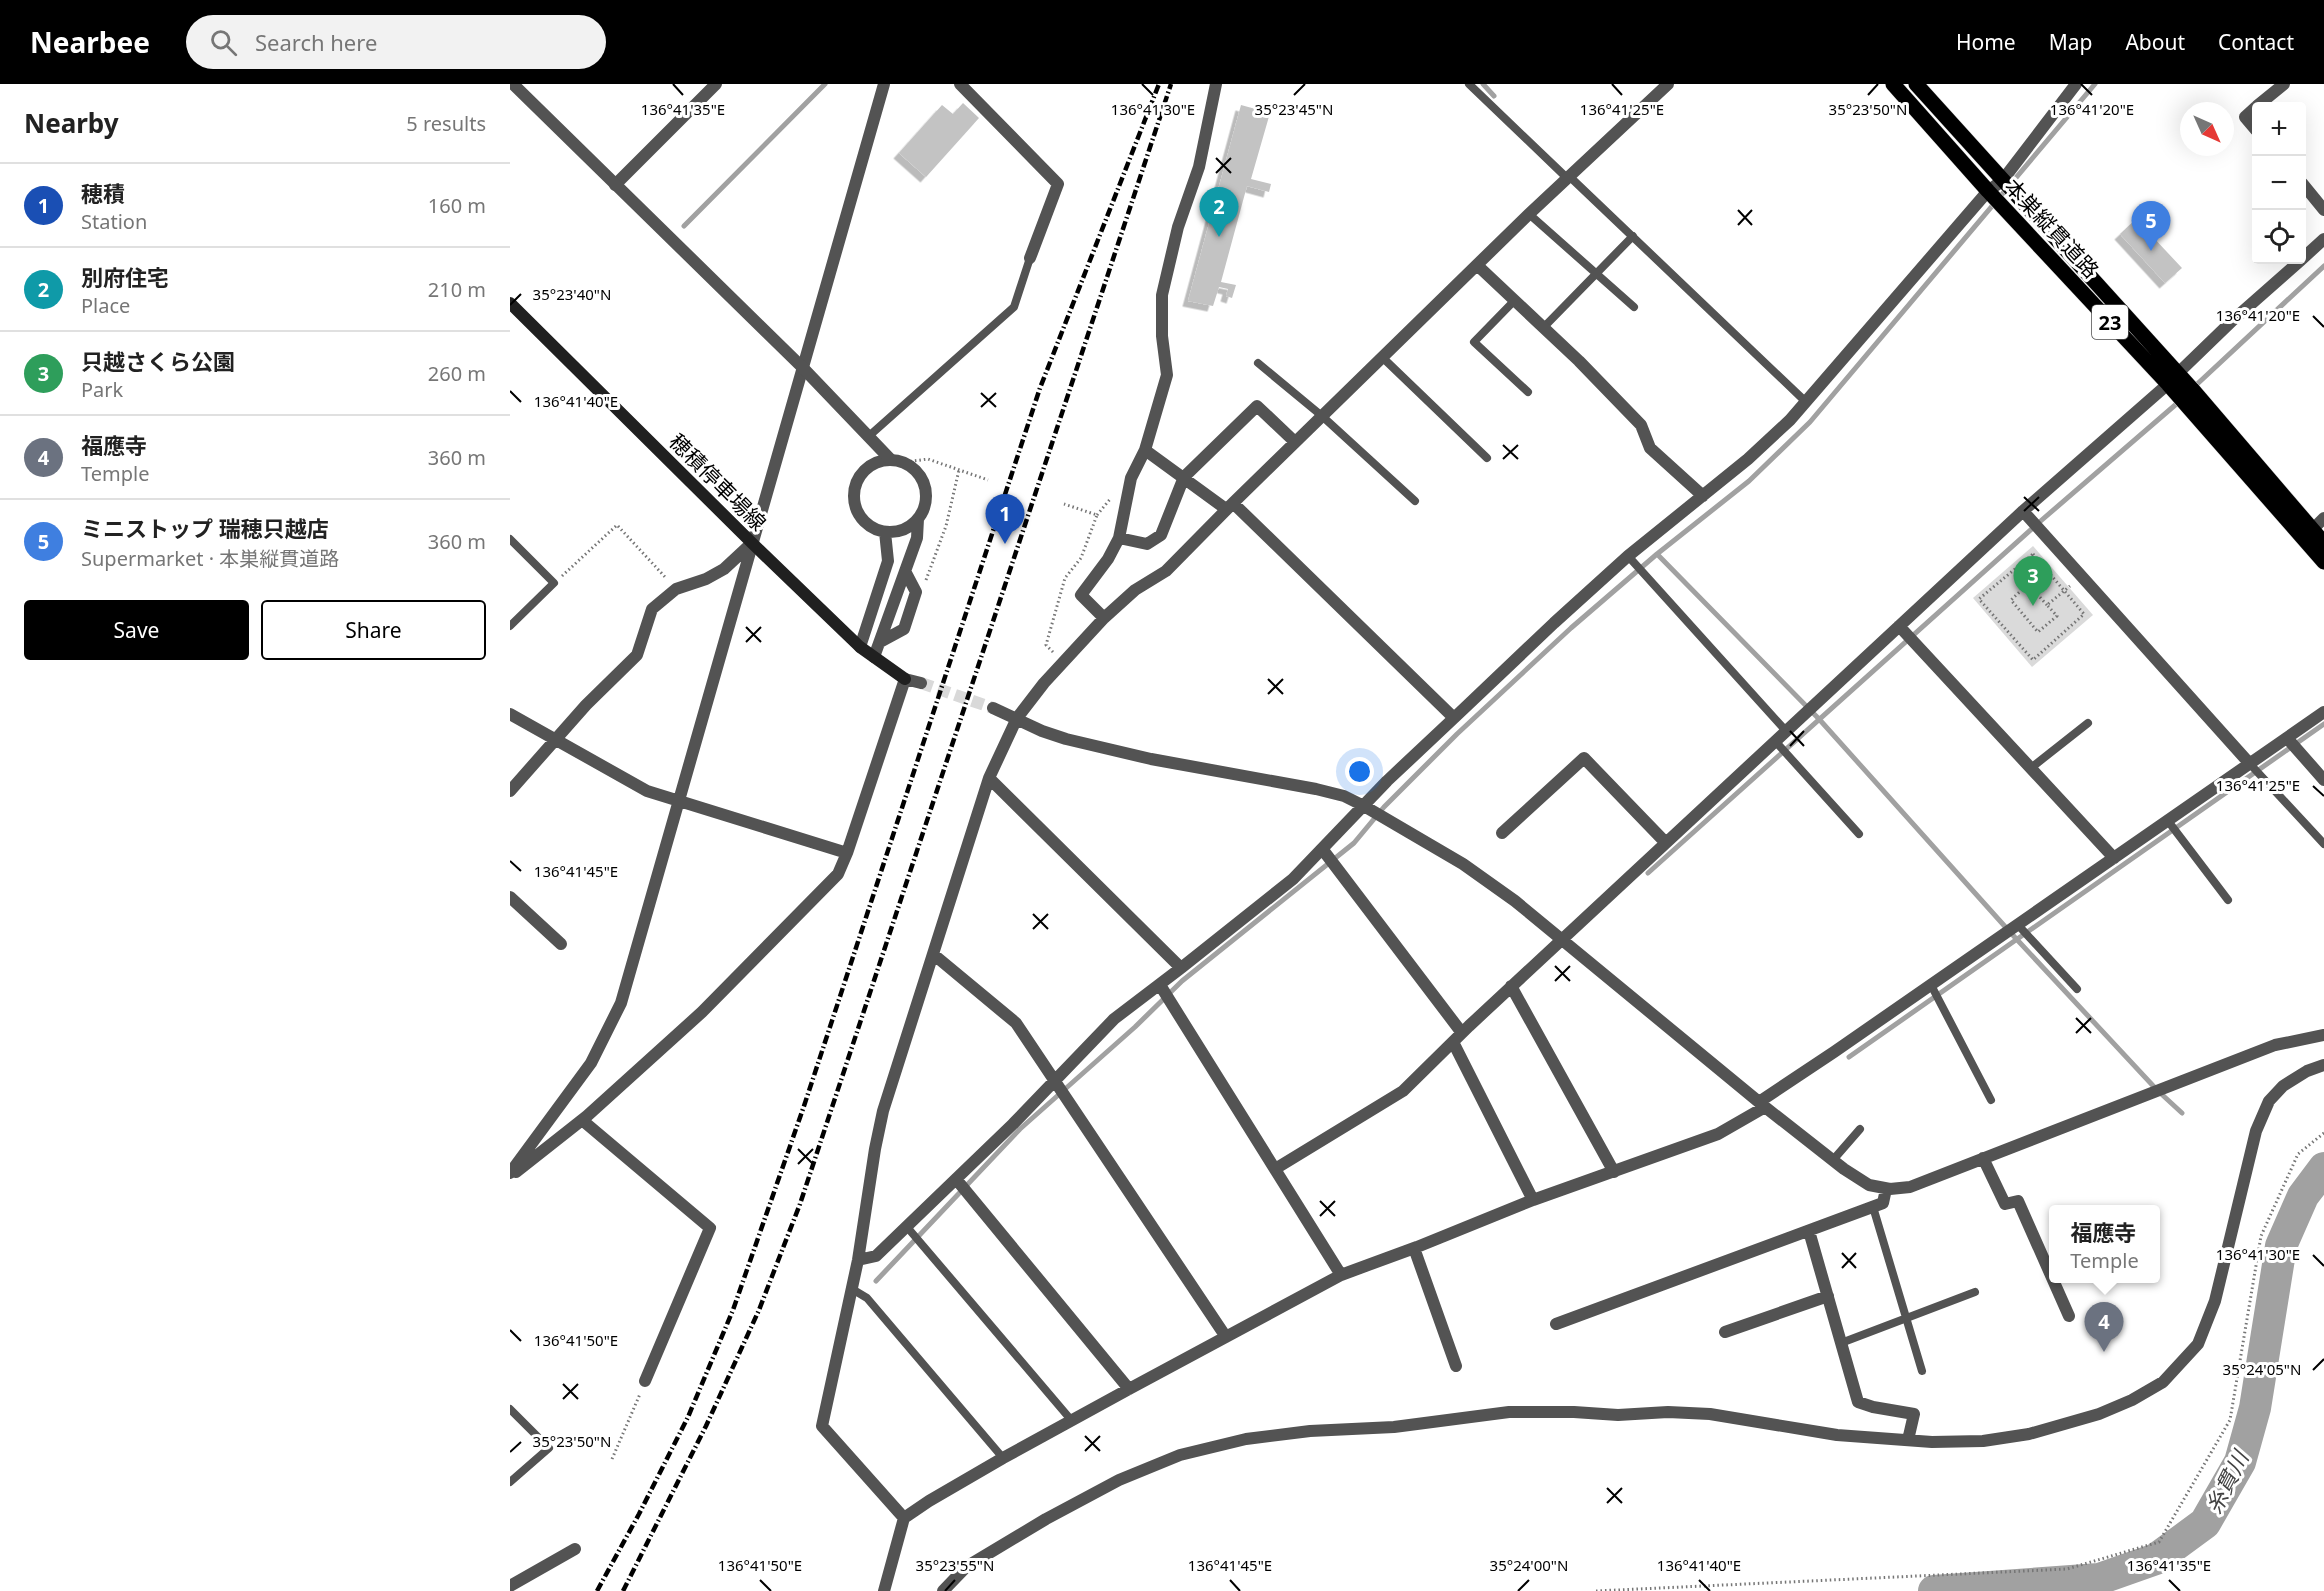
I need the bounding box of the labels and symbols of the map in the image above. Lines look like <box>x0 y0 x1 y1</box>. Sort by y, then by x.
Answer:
text: 136°41'35"E <box>641 99 725 119</box>
text: 136°41'30"E <box>1111 99 1195 119</box>
text: 35°23'45"N <box>1255 99 1333 119</box>
text: 136°41'25"E <box>1580 99 1664 119</box>
text: 35°23'50"N <box>1829 99 1907 119</box>
text: 136°41'20"E <box>2050 99 2134 119</box>
north arrow <box>2180 102 2234 156</box>
street label: 本巣縦貫道路 <box>1999 172 2105 284</box>
pin: 2 <box>1200 188 1238 237</box>
pin: 5 <box>2132 202 2170 251</box>
text: 35°23'40"N <box>533 284 611 304</box>
road number: 23 <box>2092 305 2128 339</box>
text: 136°41'20"E <box>2216 305 2300 325</box>
text: 136°41'40"E <box>534 391 618 411</box>
street label: 穂積停車場線 <box>664 428 772 536</box>
pin: 1 <box>986 494 1024 544</box>
pin: 3 <box>2014 556 2053 606</box>
your location <box>1345 757 1374 786</box>
text: 136°41'25"E <box>2216 775 2300 795</box>
text: 136°41'45"E <box>534 861 618 881</box>
text: 136°41'30"E <box>2216 1244 2300 1264</box>
pin: 4 <box>2084 1302 2124 1352</box>
text: 136°41'50"E <box>534 1330 618 1350</box>
text: 35°24'05"N <box>2223 1359 2301 1379</box>
text: 35°23'50"N <box>533 1431 611 1451</box>
water label: 糸貫川 <box>2198 1444 2255 1518</box>
text: 136°41'50"E <box>718 1555 802 1575</box>
text: 35°23'55"N <box>916 1555 994 1575</box>
text: 136°41'45"E <box>1188 1555 1272 1575</box>
text: 35°24'00"N <box>1490 1555 1568 1575</box>
text: 136°41'40"E <box>1657 1555 1741 1575</box>
text: 136°41'35"E <box>2127 1555 2211 1575</box>

